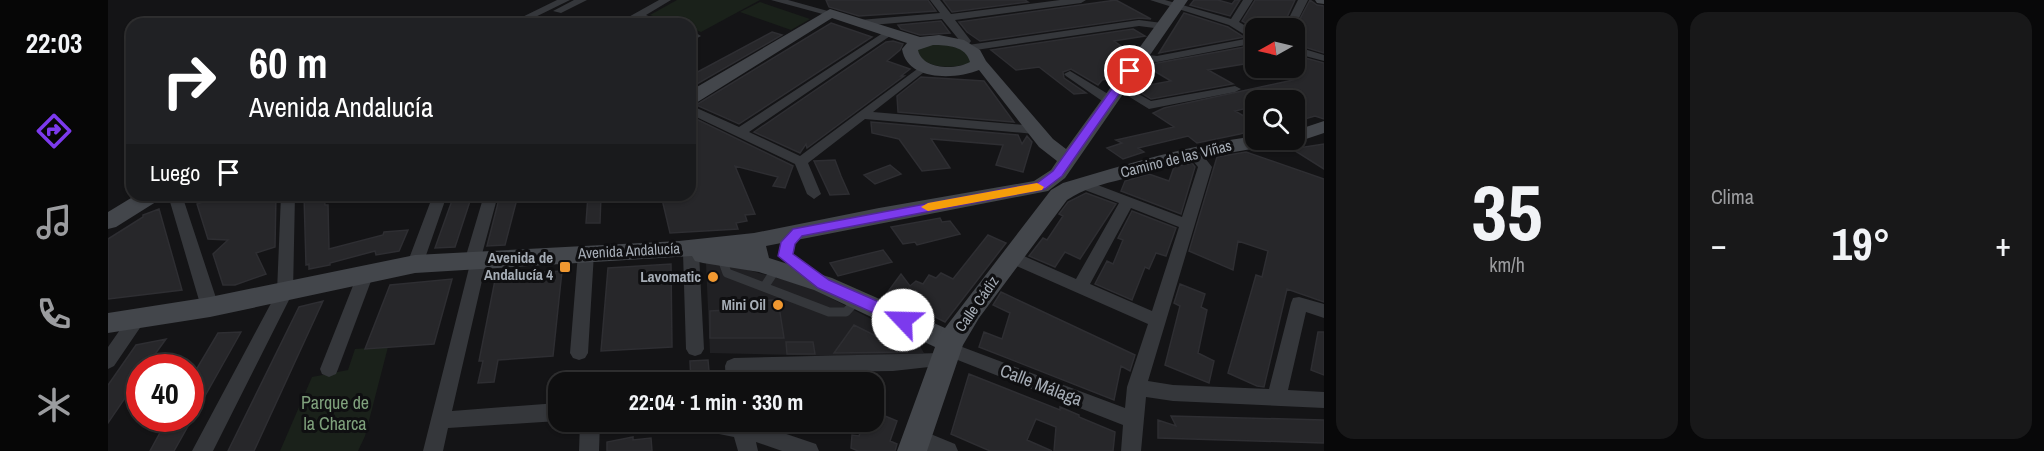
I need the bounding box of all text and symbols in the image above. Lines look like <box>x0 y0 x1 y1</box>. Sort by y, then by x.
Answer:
north arrow <box>1245 18 1305 78</box>
map controls <box>1245 18 1305 150</box>
text: 22:03 <box>26 25 82 61</box>
text: 60 m <box>249 35 328 91</box>
icon: right <box>150 42 228 120</box>
pin <box>1104 45 1155 96</box>
icon: arrive <box>1113 54 1146 87</box>
text: Avenida Andalucía <box>249 89 433 125</box>
button: search <box>1245 90 1305 150</box>
icon: directions <box>33 110 75 152</box>
street label: Camino de las Viñas <box>1118 135 1234 182</box>
icon: arrive <box>212 156 245 189</box>
text: Luego <box>150 158 200 188</box>
text: 35 <box>1471 159 1543 264</box>
text: Clima <box>1711 183 1754 210</box>
icon: music <box>33 201 75 243</box>
text: 19° <box>1831 213 1891 274</box>
text: − <box>1711 222 1727 266</box>
text: + <box>1995 222 2011 266</box>
street label: Avenida Andalucía <box>576 237 681 264</box>
place label: Avenida de Andalucía 4 <box>484 247 553 285</box>
text: km/h <box>1489 251 1525 278</box>
marker: Avenida de Andalucía 4 <box>558 260 572 274</box>
place label: Lavomatic <box>640 266 701 287</box>
marker: Lavomatic <box>706 270 720 284</box>
street label: Calle Cádiz <box>950 272 1003 336</box>
position arrow <box>871 288 935 352</box>
icon: phone <box>33 293 75 335</box>
place label: Mini Oil <box>722 294 766 315</box>
marker: Mini Oil <box>771 298 785 312</box>
speed limit sign: 40 <box>126 354 204 432</box>
street label: Calle Málaga <box>996 357 1086 412</box>
icon: climate <box>33 384 75 426</box>
text: 22:04 · 1 min · 330 m <box>629 387 803 417</box>
park label: Parque de la Charca <box>301 390 369 436</box>

